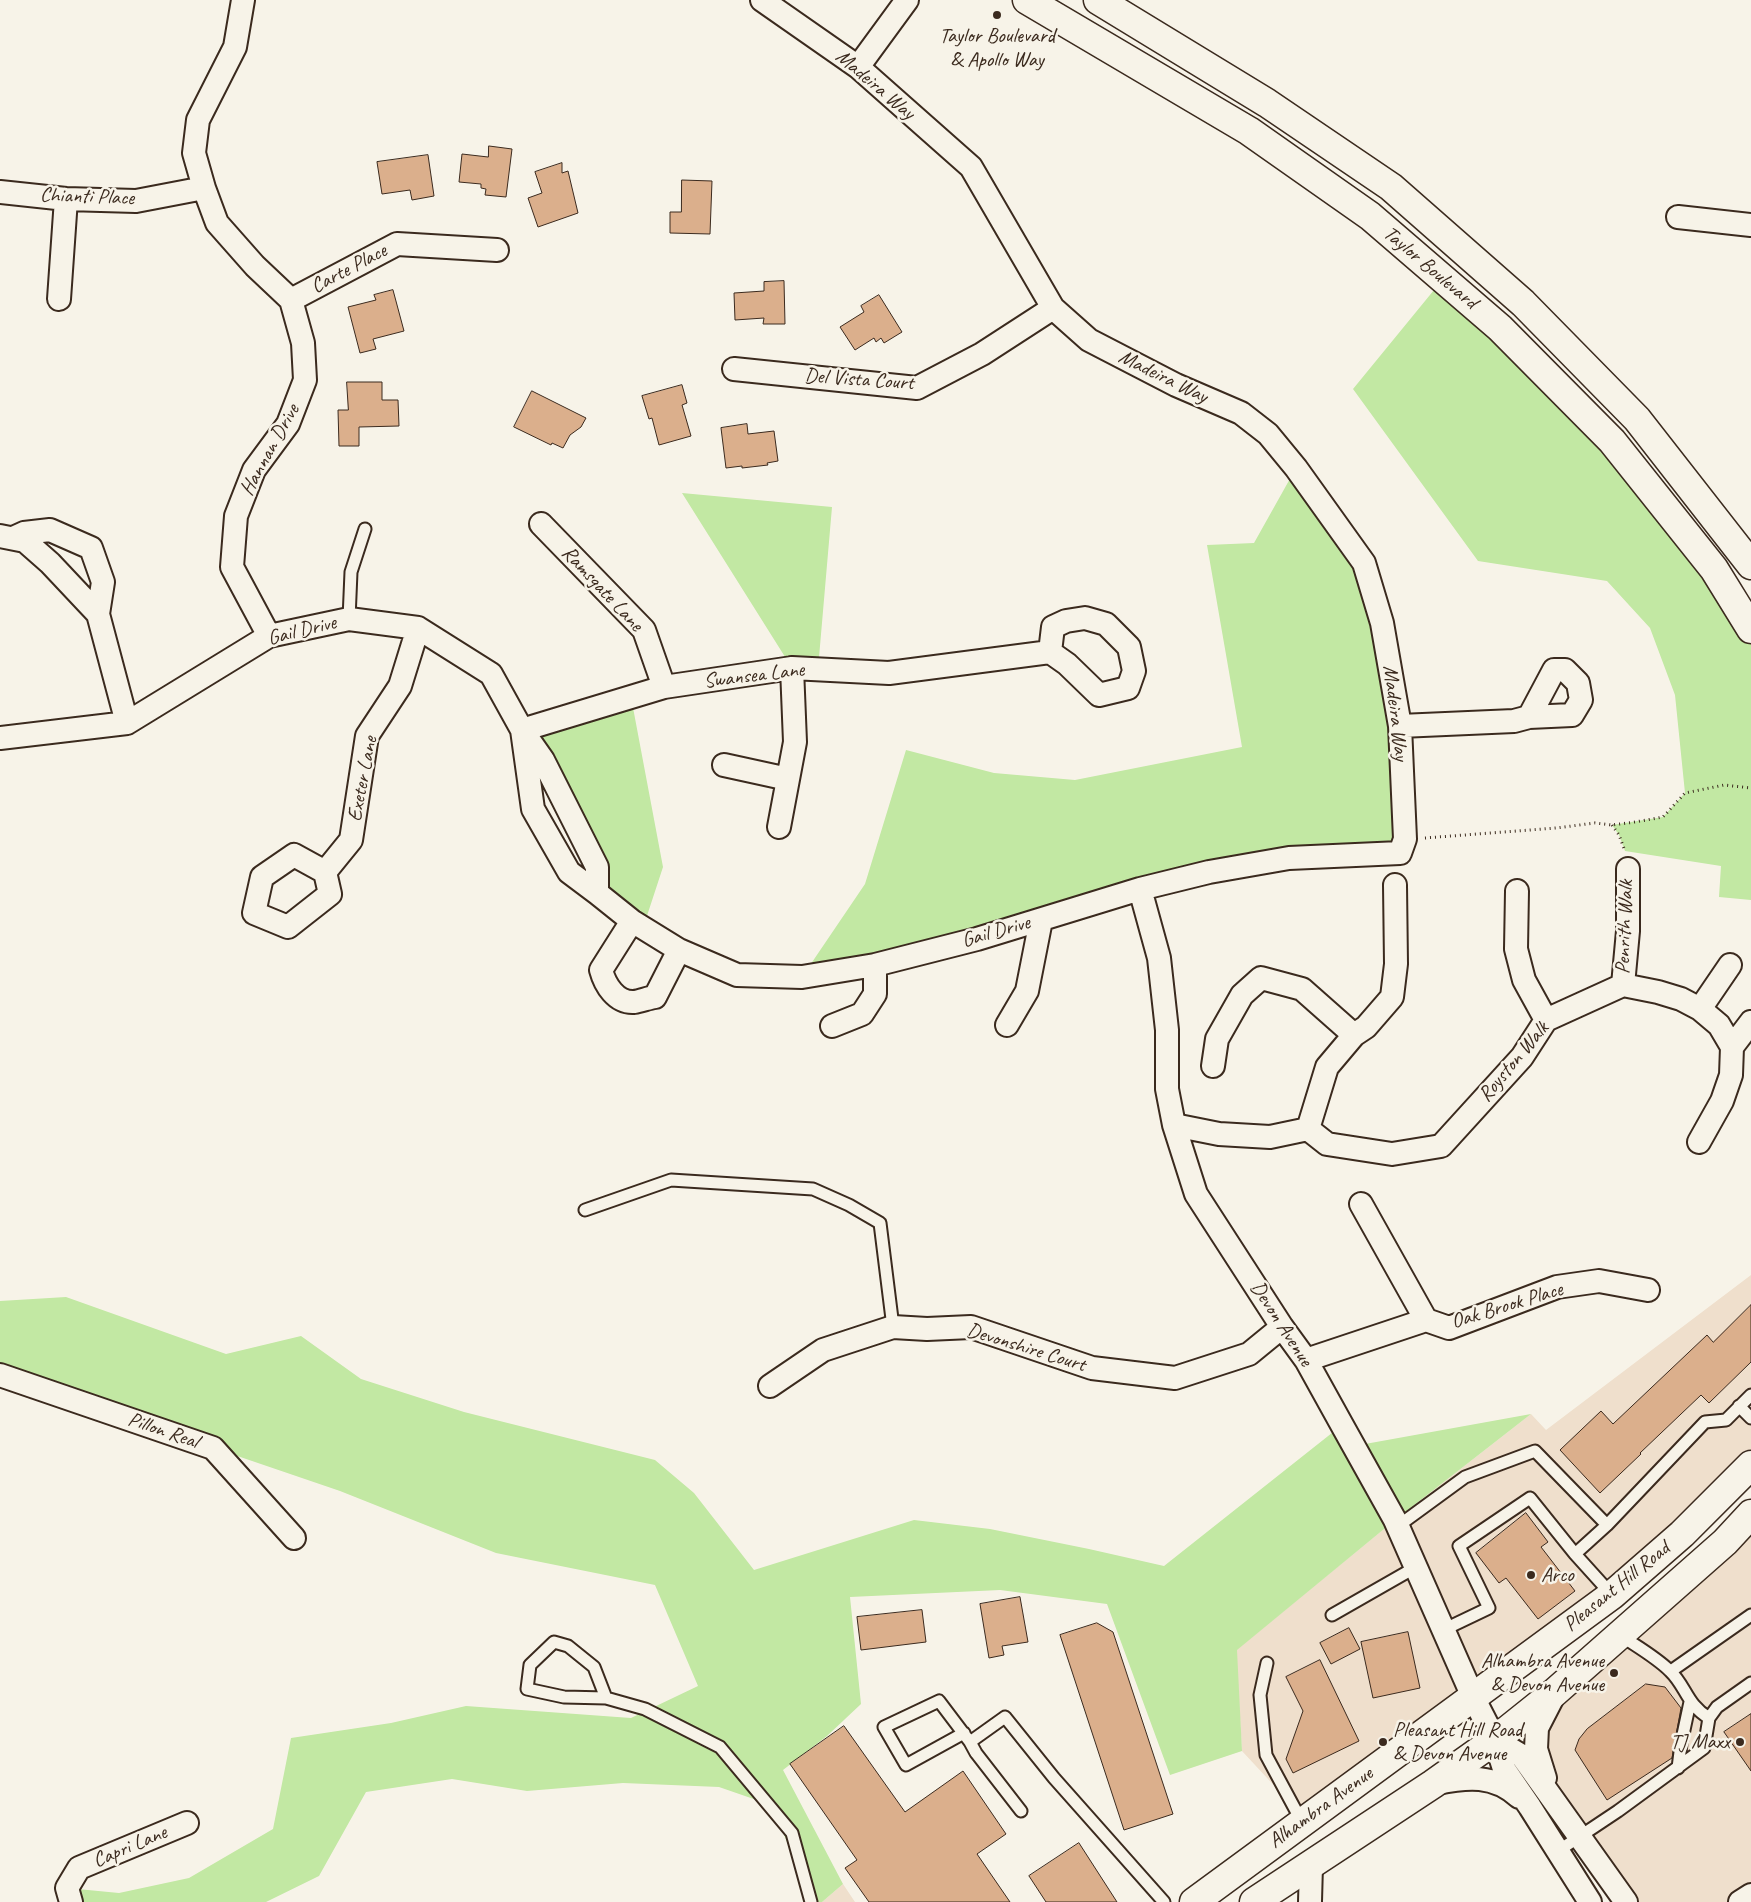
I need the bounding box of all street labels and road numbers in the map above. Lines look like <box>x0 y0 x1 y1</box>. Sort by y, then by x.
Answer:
street label: Madeira Way <box>830 44 920 126</box>
street label: Chianti Place <box>39 183 135 211</box>
street label: Taylor Boulevard <box>1378 221 1482 315</box>
street label: Carte Place <box>307 239 391 299</box>
street label: Madeira Way <box>1114 345 1212 409</box>
street label: Del Vista Court <box>804 364 914 396</box>
street label: Hannan Drive <box>235 400 305 500</box>
street label: Ramsgate Lane <box>556 541 648 637</box>
street label: Gail Drive <box>265 610 339 652</box>
street label: Swansea Lane <box>702 657 806 695</box>
street label: Madeira Way <box>1377 664 1413 762</box>
street label: Exeter Lane <box>342 734 384 824</box>
street label: Penrith Walk <box>1611 879 1639 975</box>
street label: Gail Drive <box>959 910 1033 954</box>
street label: Royston Walk <box>1473 1017 1555 1107</box>
street label: Devon Avenue <box>1244 1277 1318 1371</box>
street label: Oak Brook Place <box>1448 1277 1566 1335</box>
street label: Devonshire Court <box>964 1318 1088 1378</box>
street label: Pillon Real <box>124 1407 202 1455</box>
street label: Pleasant Hill Road <box>1559 1537 1675 1637</box>
street label: Alhambra Avenue <box>1264 1762 1378 1854</box>
street label: Capri Lane <box>89 1820 171 1874</box>

